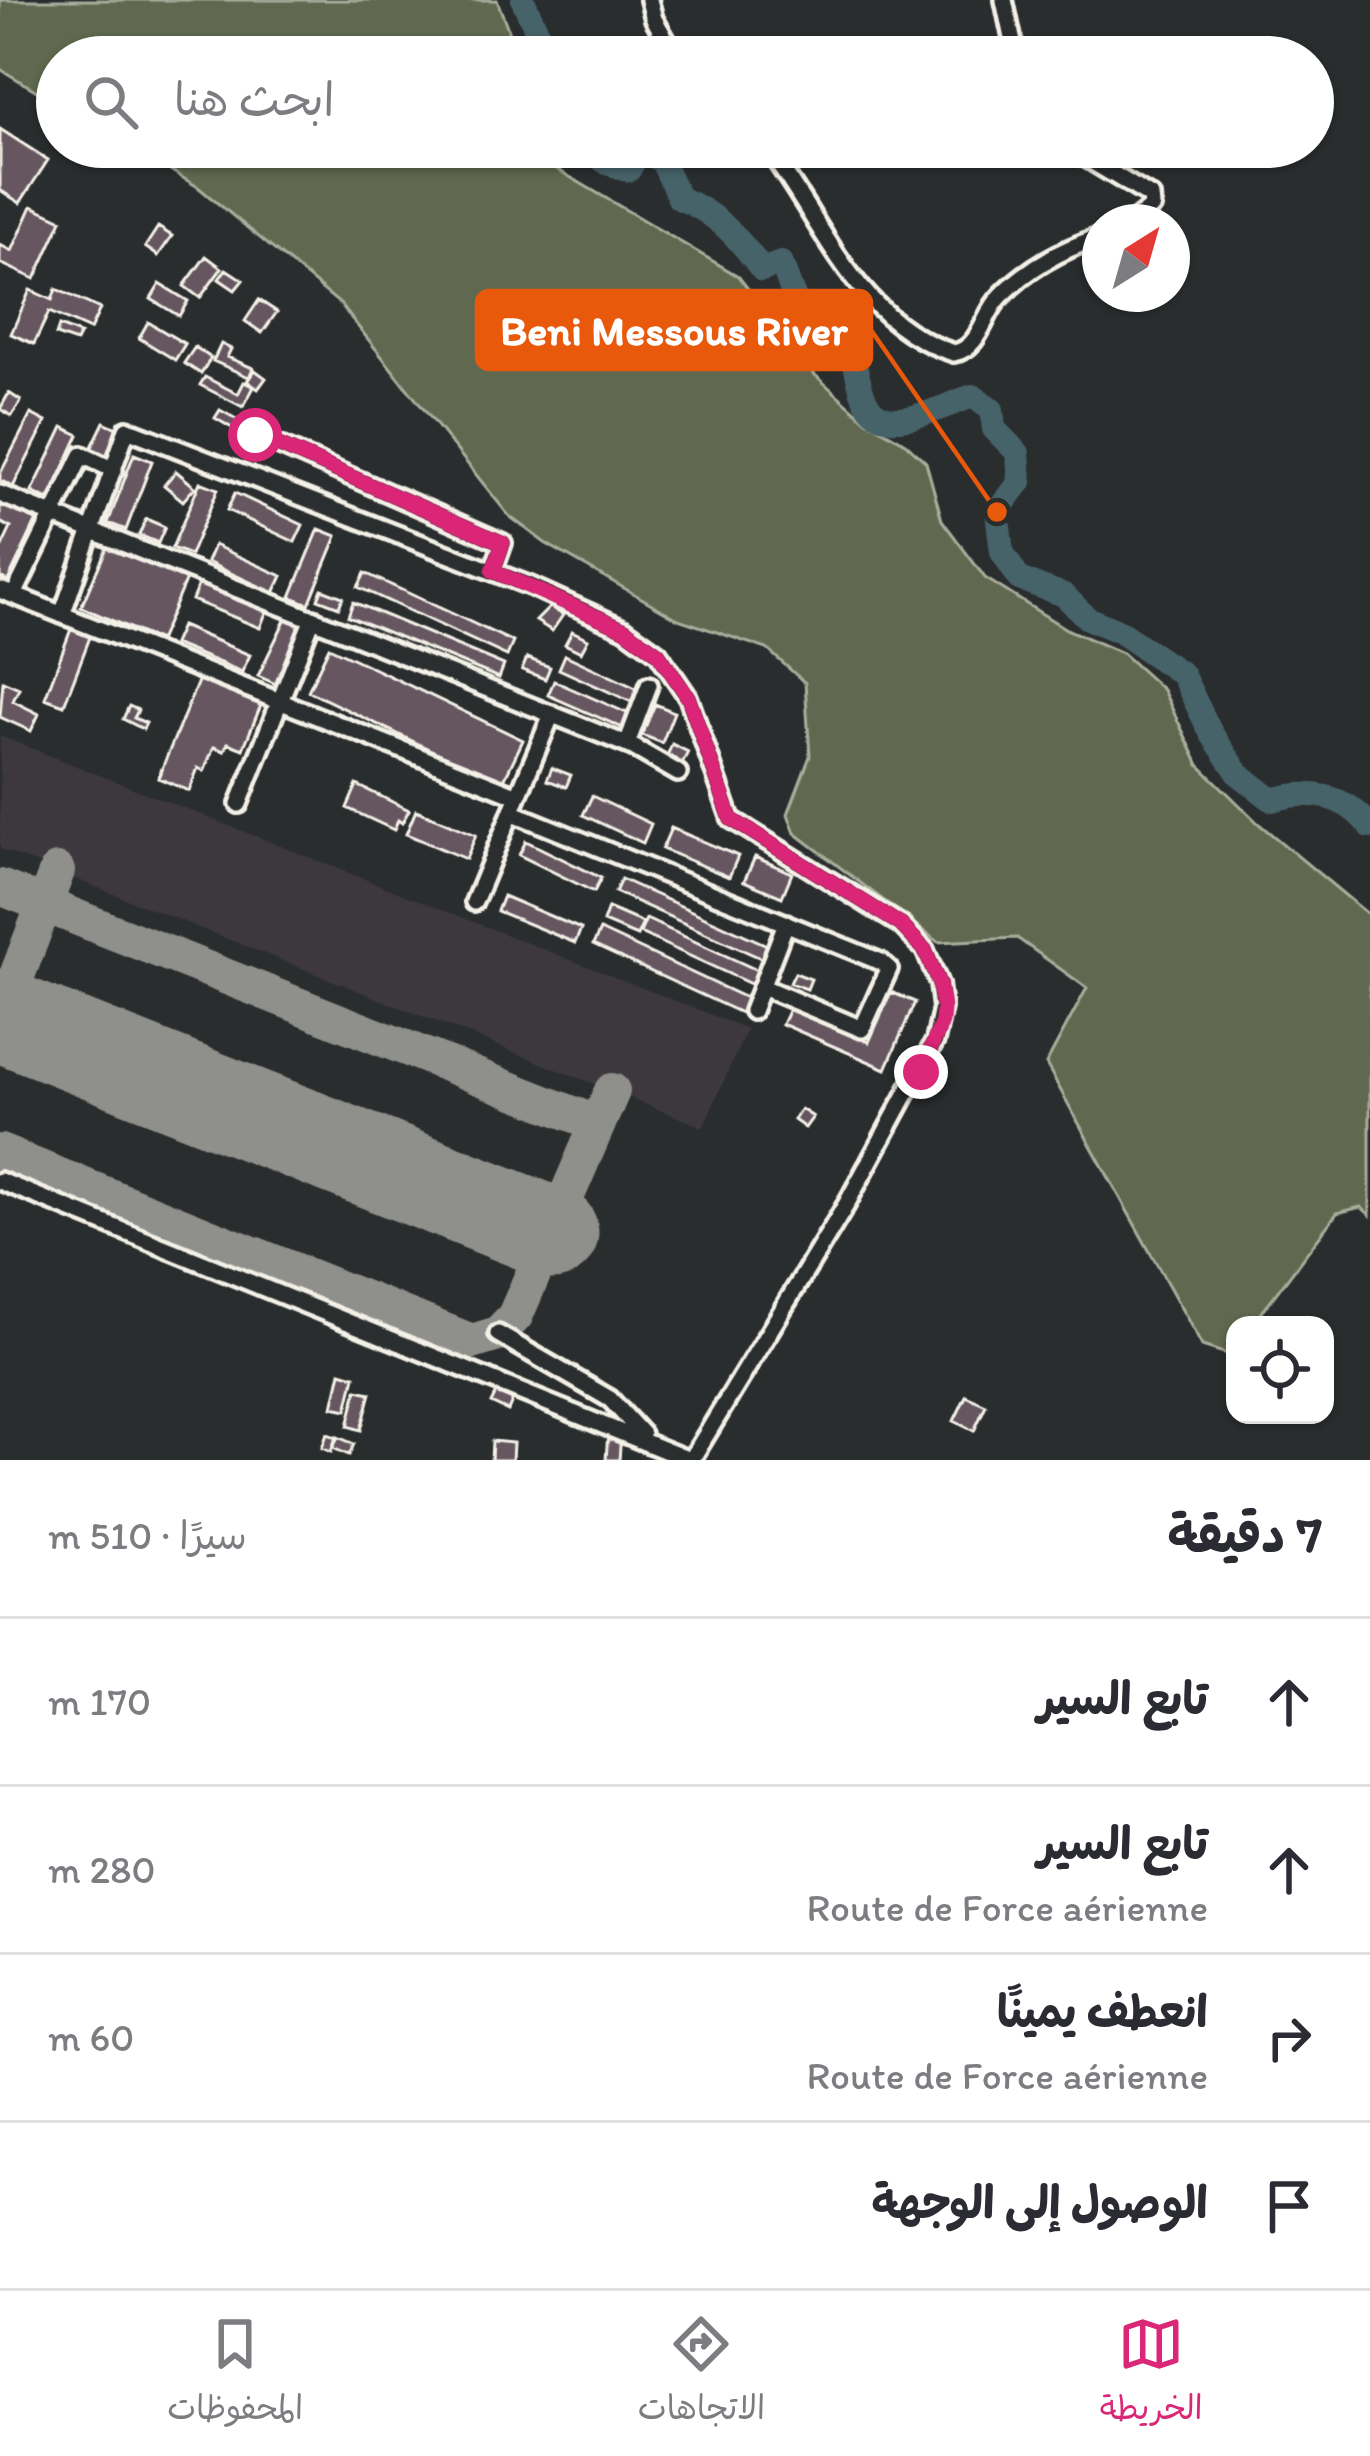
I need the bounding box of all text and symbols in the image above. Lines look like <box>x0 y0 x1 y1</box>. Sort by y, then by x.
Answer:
search box <box>36 36 1334 168</box>
icon: search <box>78 69 144 135</box>
text: ابحث هنا <box>174 72 335 126</box>
north arrow <box>1082 204 1190 312</box>
callout: Beni Messous River <box>477 291 871 369</box>
text: Beni Messous River <box>500 305 849 356</box>
route start <box>228 408 282 462</box>
route end <box>894 1045 948 1099</box>
map controls <box>1226 1316 1334 1424</box>
button: locate <box>1226 1316 1334 1424</box>
text: 7 دقيقة <box>1168 1504 1322 1565</box>
text: سيرًا · 510 m <box>48 1512 247 1559</box>
icon: ahead <box>1256 1669 1322 1735</box>
text: تابع السير <box>1038 1671 1208 1725</box>
text: 170 m <box>48 1678 151 1725</box>
text: تابع السير <box>1038 1816 1208 1870</box>
icon: ahead <box>1256 1837 1322 1903</box>
text: 280 m <box>48 1846 156 1893</box>
text: Route de Force aérienne <box>807 1884 1208 1931</box>
text: انعطف يمينًا <box>997 1984 1208 2038</box>
icon: right <box>1256 2005 1322 2071</box>
text: 60 m <box>48 2014 134 2061</box>
text: Route de Force aérienne <box>807 2052 1208 2099</box>
icon: arrive <box>1256 2173 1322 2239</box>
text: الوصول إلى الوجهة <box>871 2175 1208 2229</box>
tab: المحفوظات <box>167 2311 303 2437</box>
tab: الاتجاهات <box>638 2311 765 2437</box>
tab: الخريطة <box>1100 2311 1203 2437</box>

